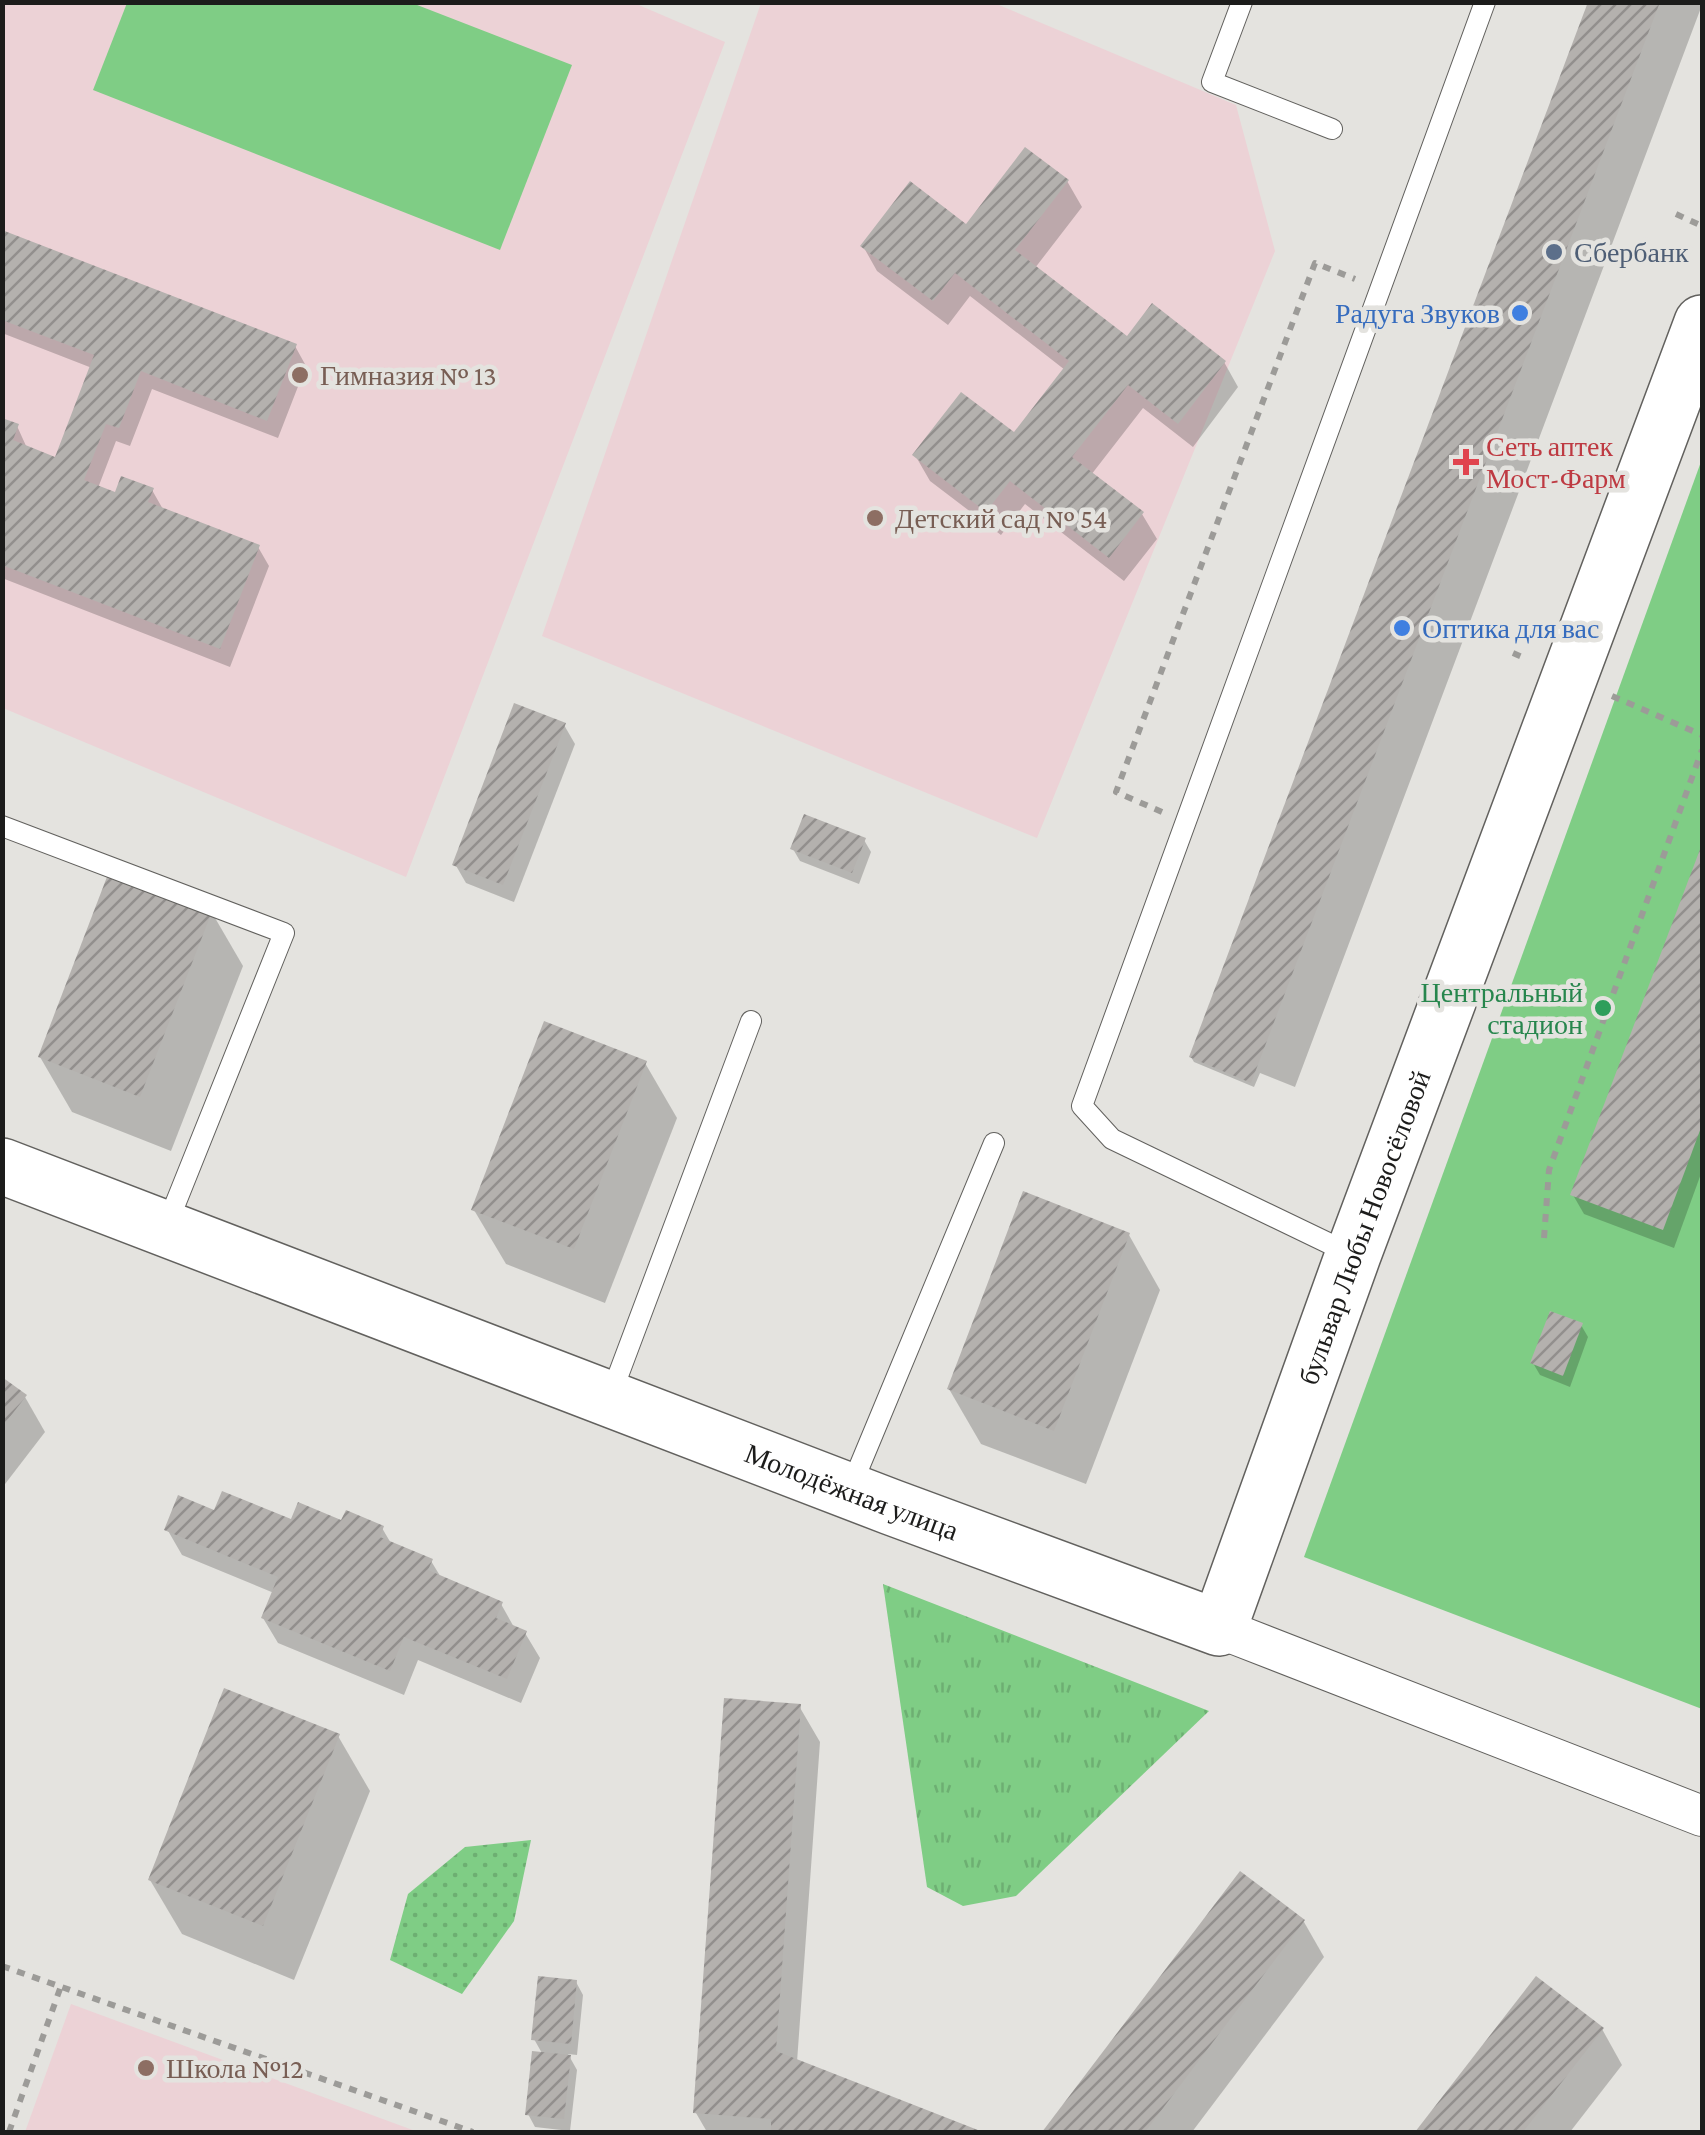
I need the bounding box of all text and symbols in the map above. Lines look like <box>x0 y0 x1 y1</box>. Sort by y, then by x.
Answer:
place label: Сбербанк <box>1574 237 1689 268</box>
marker: Сбербанк <box>1543 241 1565 263</box>
place label: Радуга Звуков <box>1335 298 1500 329</box>
marker: Радуга Звуков <box>1509 302 1531 324</box>
place label: Гимназия № 13 <box>320 360 497 391</box>
marker: Гимназия № 13 <box>289 364 311 386</box>
place label: Сеть аптек Мост-Фарм <box>1486 431 1626 494</box>
marker: Сеть аптек Мост-Фарм <box>1455 451 1477 473</box>
place label: Детский сад № 54 <box>895 503 1108 534</box>
marker: Детский сад № 54 <box>864 507 886 529</box>
place label: Оптика для вас <box>1422 613 1599 644</box>
marker: Оптика для вас <box>1391 617 1413 639</box>
place label: Центральный стадион <box>1421 977 1583 1040</box>
marker: Центральный стадион <box>1592 997 1614 1019</box>
street label: бульвар Любы Новосёловой <box>1292 1066 1436 1388</box>
street label: Молодёжная улица <box>741 1437 963 1546</box>
place label: Школа №12 <box>166 2053 304 2084</box>
marker: Школа №12 <box>135 2057 157 2079</box>

